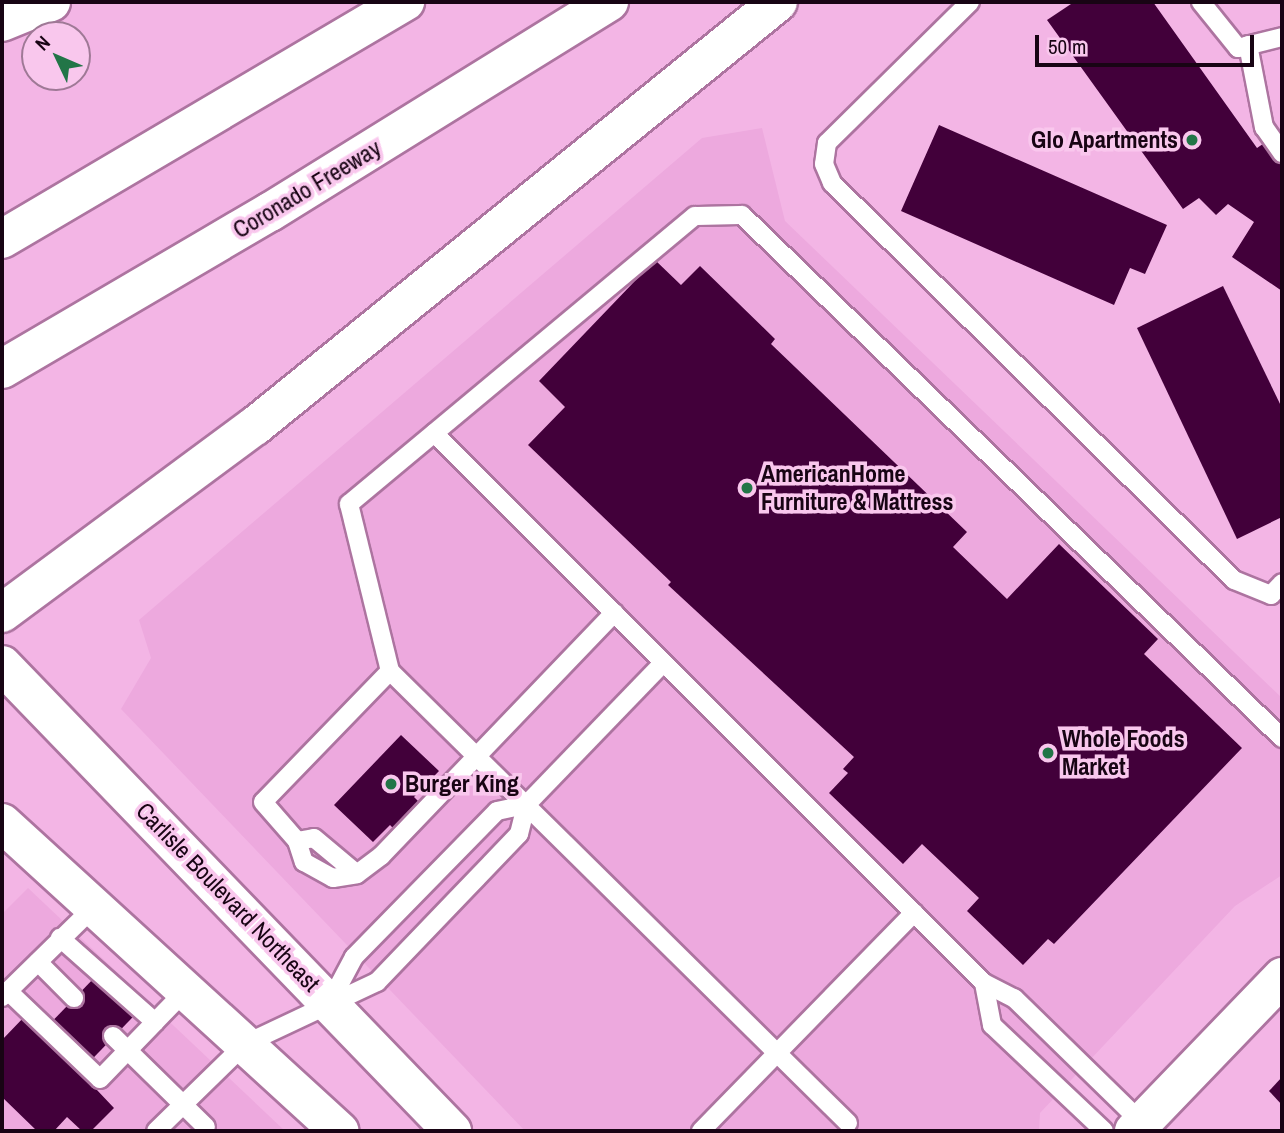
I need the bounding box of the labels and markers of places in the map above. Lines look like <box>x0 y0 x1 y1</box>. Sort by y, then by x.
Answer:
place label: Glo Apartments <box>1030 126 1178 154</box>
marker: Glo Apartments <box>1184 132 1200 148</box>
place label: AmericanHome Furniture & Mattress <box>761 460 953 516</box>
marker: AmericanHome Furniture & Mattress <box>739 480 755 496</box>
place label: Whole Foods Market <box>1062 725 1185 781</box>
marker: Whole Foods Market <box>1040 745 1056 761</box>
place label: Burger King <box>405 770 519 798</box>
marker: Burger King <box>383 776 399 792</box>

